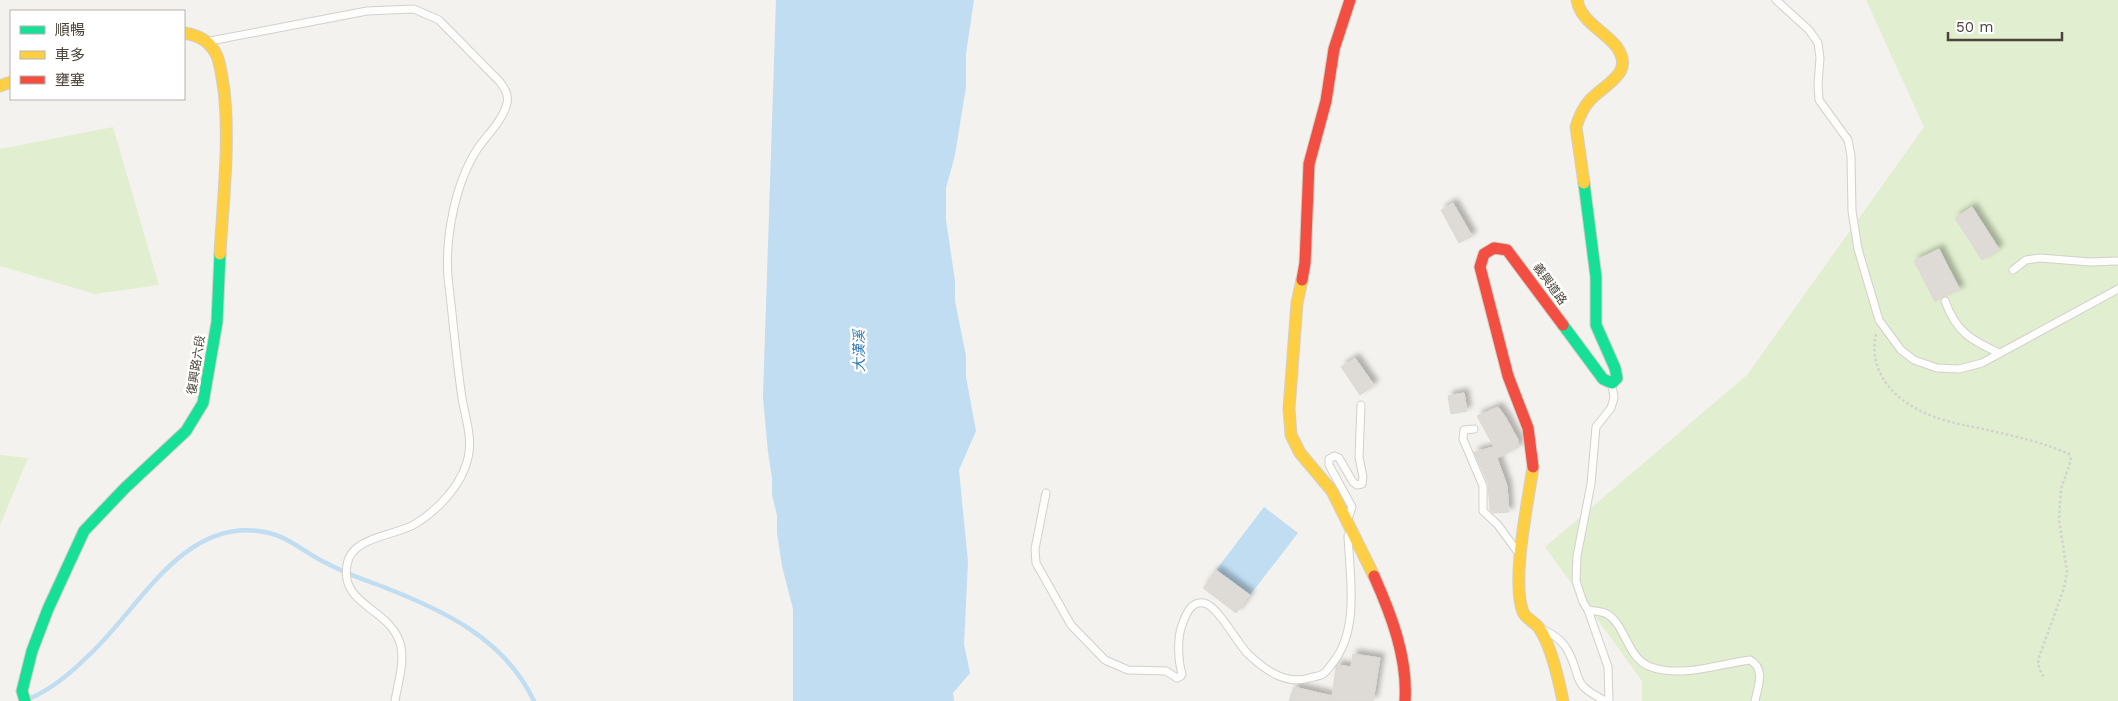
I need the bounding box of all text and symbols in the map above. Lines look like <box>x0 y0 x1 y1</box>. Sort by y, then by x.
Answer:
legend <box>10 10 185 100</box>
scale bar <box>1948 10 2062 42</box>
text: 50 m <box>1956 18 1993 36</box>
text: 順暢 <box>55 21 85 39</box>
text: 車多 <box>55 46 85 64</box>
text: 壅塞 <box>55 71 85 89</box>
street label: 義興道路 <box>1530 260 1570 308</box>
water label: 大漢溪 <box>851 328 867 372</box>
street label: 復興路六段 <box>184 334 208 396</box>

